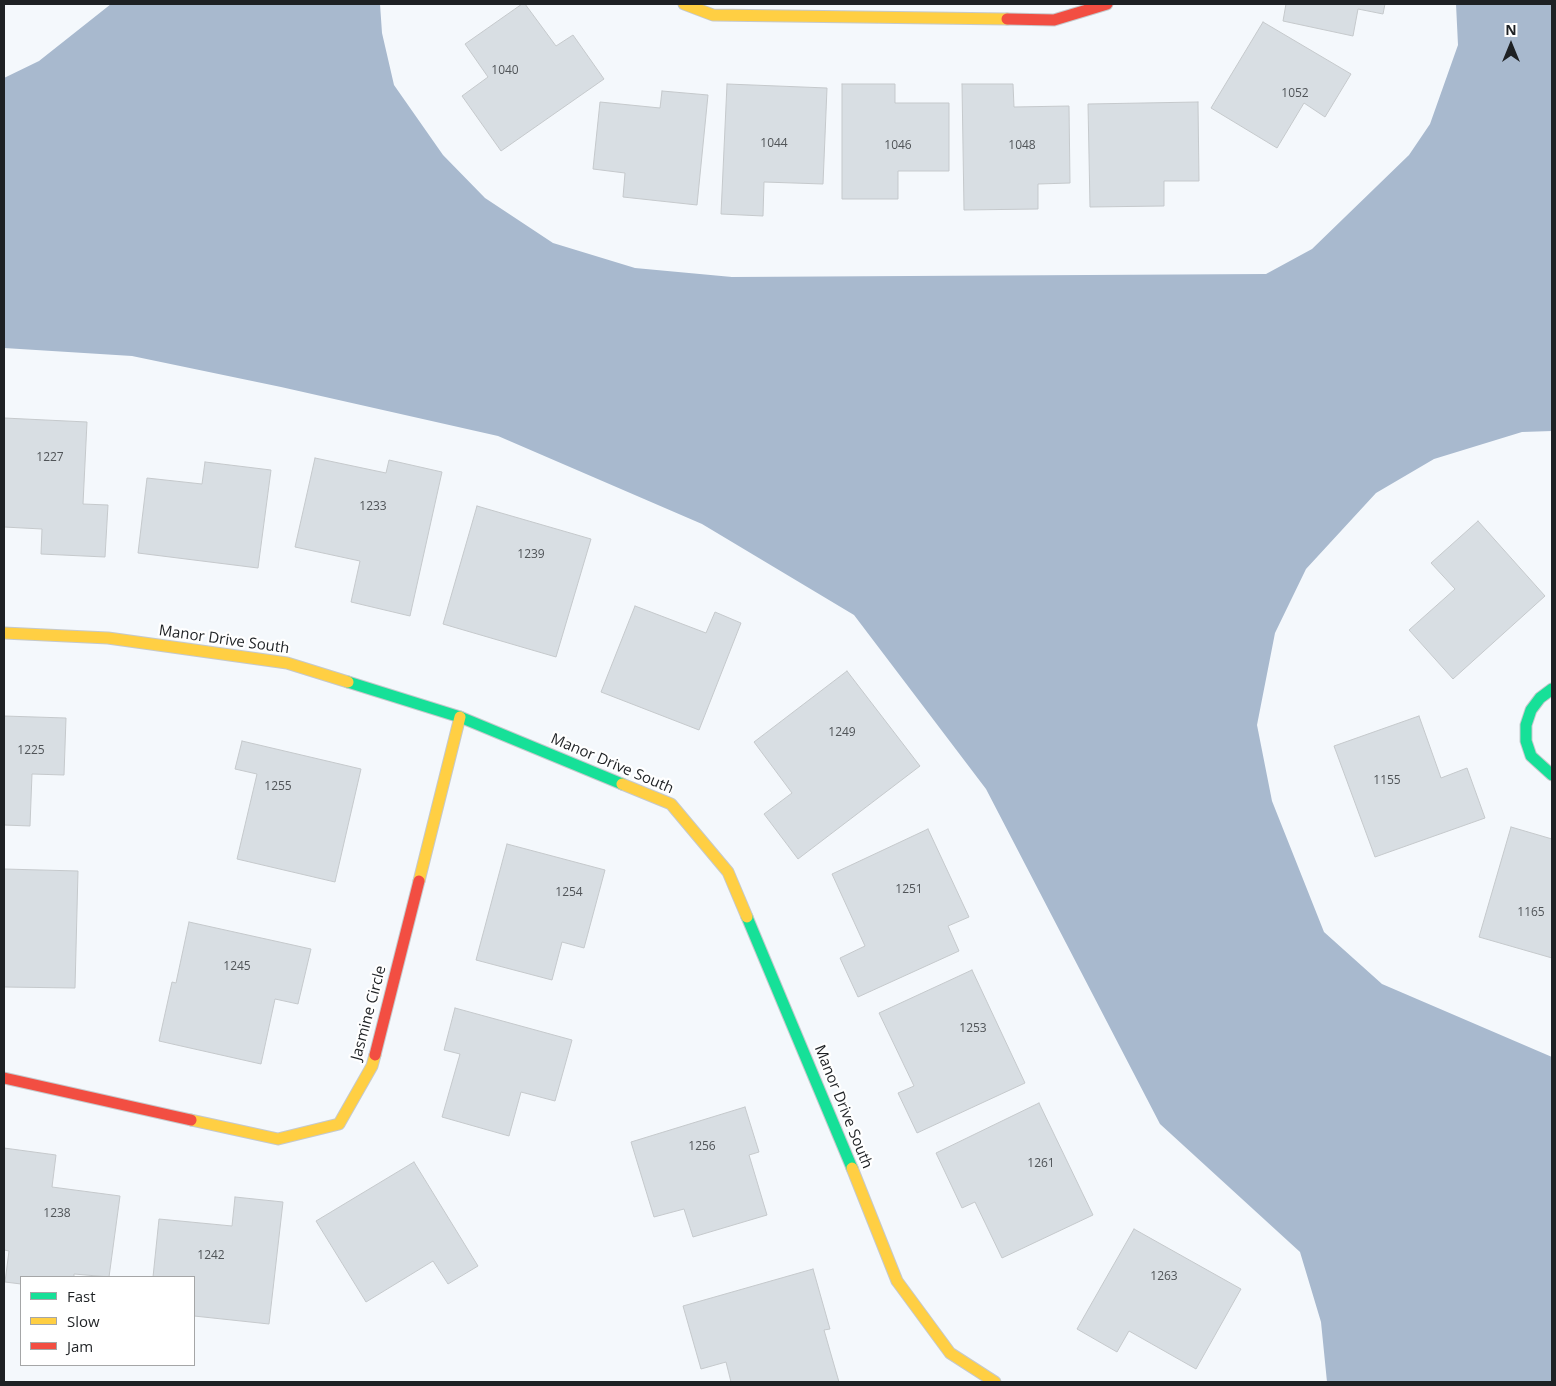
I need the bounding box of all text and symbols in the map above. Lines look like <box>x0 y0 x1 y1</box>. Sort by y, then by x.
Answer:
north arrow <box>1486 20 1536 70</box>
text: N <box>1505 20 1517 39</box>
house number: 1040 <box>491 64 519 78</box>
house number: 1052 <box>1281 87 1309 101</box>
house number: 1044 <box>760 137 788 151</box>
house number: 1046 <box>884 139 912 153</box>
house number: 1048 <box>1008 139 1036 153</box>
house number: 1227 <box>36 451 64 465</box>
house number: 1233 <box>359 500 387 514</box>
house number: 1239 <box>517 548 545 562</box>
street label: Manor Drive South <box>158 622 290 658</box>
house number: 1249 <box>828 726 856 740</box>
street label: Manor Drive South <box>548 730 676 798</box>
house number: 1225 <box>17 744 45 758</box>
house number: 1155 <box>1373 774 1401 788</box>
house number: 1255 <box>264 780 292 794</box>
house number: 1251 <box>895 883 923 897</box>
house number: 1254 <box>555 886 583 900</box>
house number: 1165 <box>1517 906 1545 920</box>
house number: 1245 <box>223 960 251 974</box>
street label: Jasmine Circle <box>348 964 390 1062</box>
house number: 1253 <box>959 1022 987 1036</box>
street label: Manor Drive South <box>810 1043 876 1171</box>
house number: 1256 <box>688 1140 716 1154</box>
house number: 1261 <box>1027 1157 1055 1171</box>
house number: 1238 <box>43 1207 71 1221</box>
house number: 1242 <box>197 1249 225 1263</box>
house number: 1263 <box>1150 1270 1178 1284</box>
legend <box>20 1276 195 1366</box>
text: Fast <box>67 1286 96 1306</box>
text: Slow <box>67 1311 100 1331</box>
text: Jam <box>67 1336 93 1356</box>

